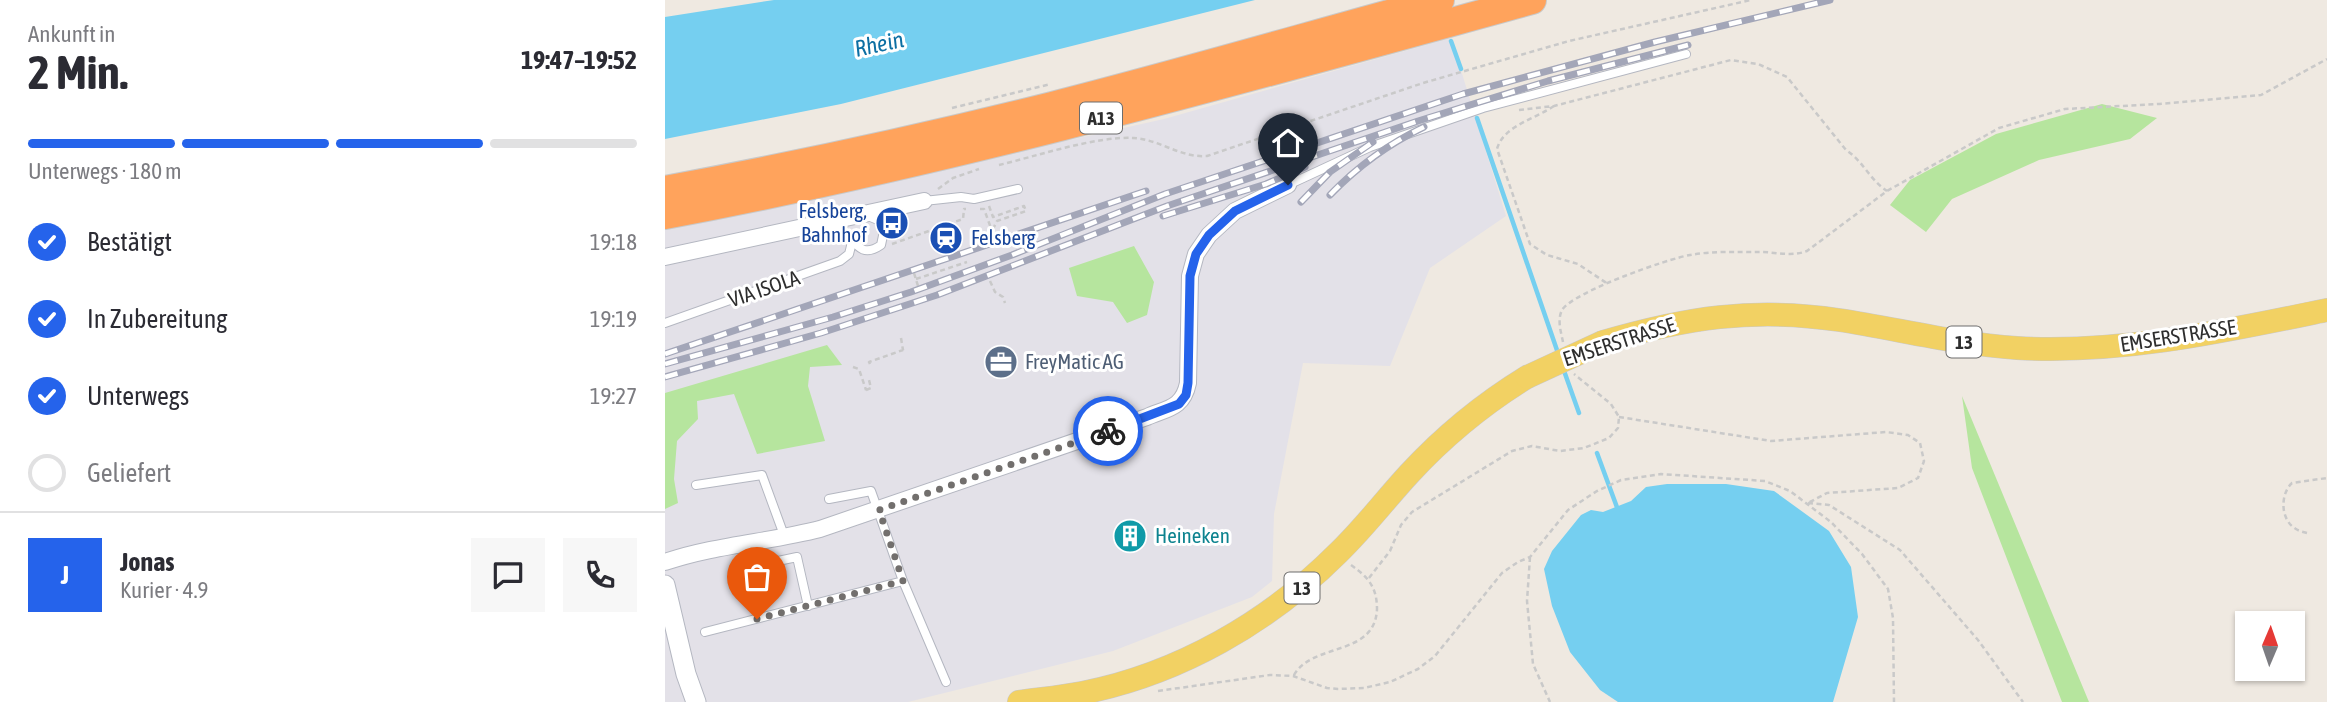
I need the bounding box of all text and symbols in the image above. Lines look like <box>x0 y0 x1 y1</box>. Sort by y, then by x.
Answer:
text: Ankunft in <box>28 21 115 47</box>
water label: Rhein <box>852 26 906 62</box>
text: 19:47–19:52 <box>521 45 637 75</box>
text: 2 Min. <box>28 46 128 99</box>
road number: A13 <box>1080 102 1122 134</box>
pin <box>1258 113 1318 185</box>
icon: home <box>1269 124 1307 162</box>
text: Unterwegs · 180 m <box>28 158 182 184</box>
place label: Felsberg, Bahnhof <box>799 198 867 246</box>
bus stop icon: Felsberg, Bahnhof <box>873 204 911 242</box>
station icon: Felsberg <box>927 219 965 257</box>
icon: check <box>28 223 66 261</box>
place label: Felsberg <box>971 225 1036 249</box>
text: Bestätigt <box>87 227 172 257</box>
text: 19:18 <box>590 229 637 255</box>
street label: VIA ISOLA <box>725 264 803 311</box>
icon: check <box>28 300 66 338</box>
text: In Zubereitung <box>87 304 227 334</box>
text: 19:19 <box>590 306 637 332</box>
street label: EMSERSTRASSE <box>1559 312 1678 370</box>
street label: EMSERSTRASSE <box>2118 314 2237 356</box>
road number: 13 <box>1947 326 1981 358</box>
office icon: FreyMatic AG <box>982 343 1020 381</box>
place label: FreyMatic AG <box>1025 349 1124 373</box>
icon: check <box>28 377 66 415</box>
text: Unterwegs <box>87 381 189 411</box>
text: 19:27 <box>590 383 637 409</box>
courier <box>1073 396 1143 466</box>
icon: bike <box>1089 412 1127 450</box>
text: Geliefert <box>87 458 171 488</box>
building icon: Heineken <box>1111 517 1149 555</box>
place label: Heineken <box>1155 523 1230 547</box>
button: chat <box>471 538 545 612</box>
button: phone <box>563 538 637 612</box>
text: Jonas <box>120 547 174 577</box>
pin <box>727 547 787 619</box>
icon: bag <box>738 558 776 596</box>
text: J <box>61 560 69 590</box>
road number: 13 <box>1285 572 1319 604</box>
text: Kurier · 4.9 <box>120 577 208 603</box>
north arrow <box>2235 611 2305 681</box>
map controls <box>2235 611 2305 681</box>

